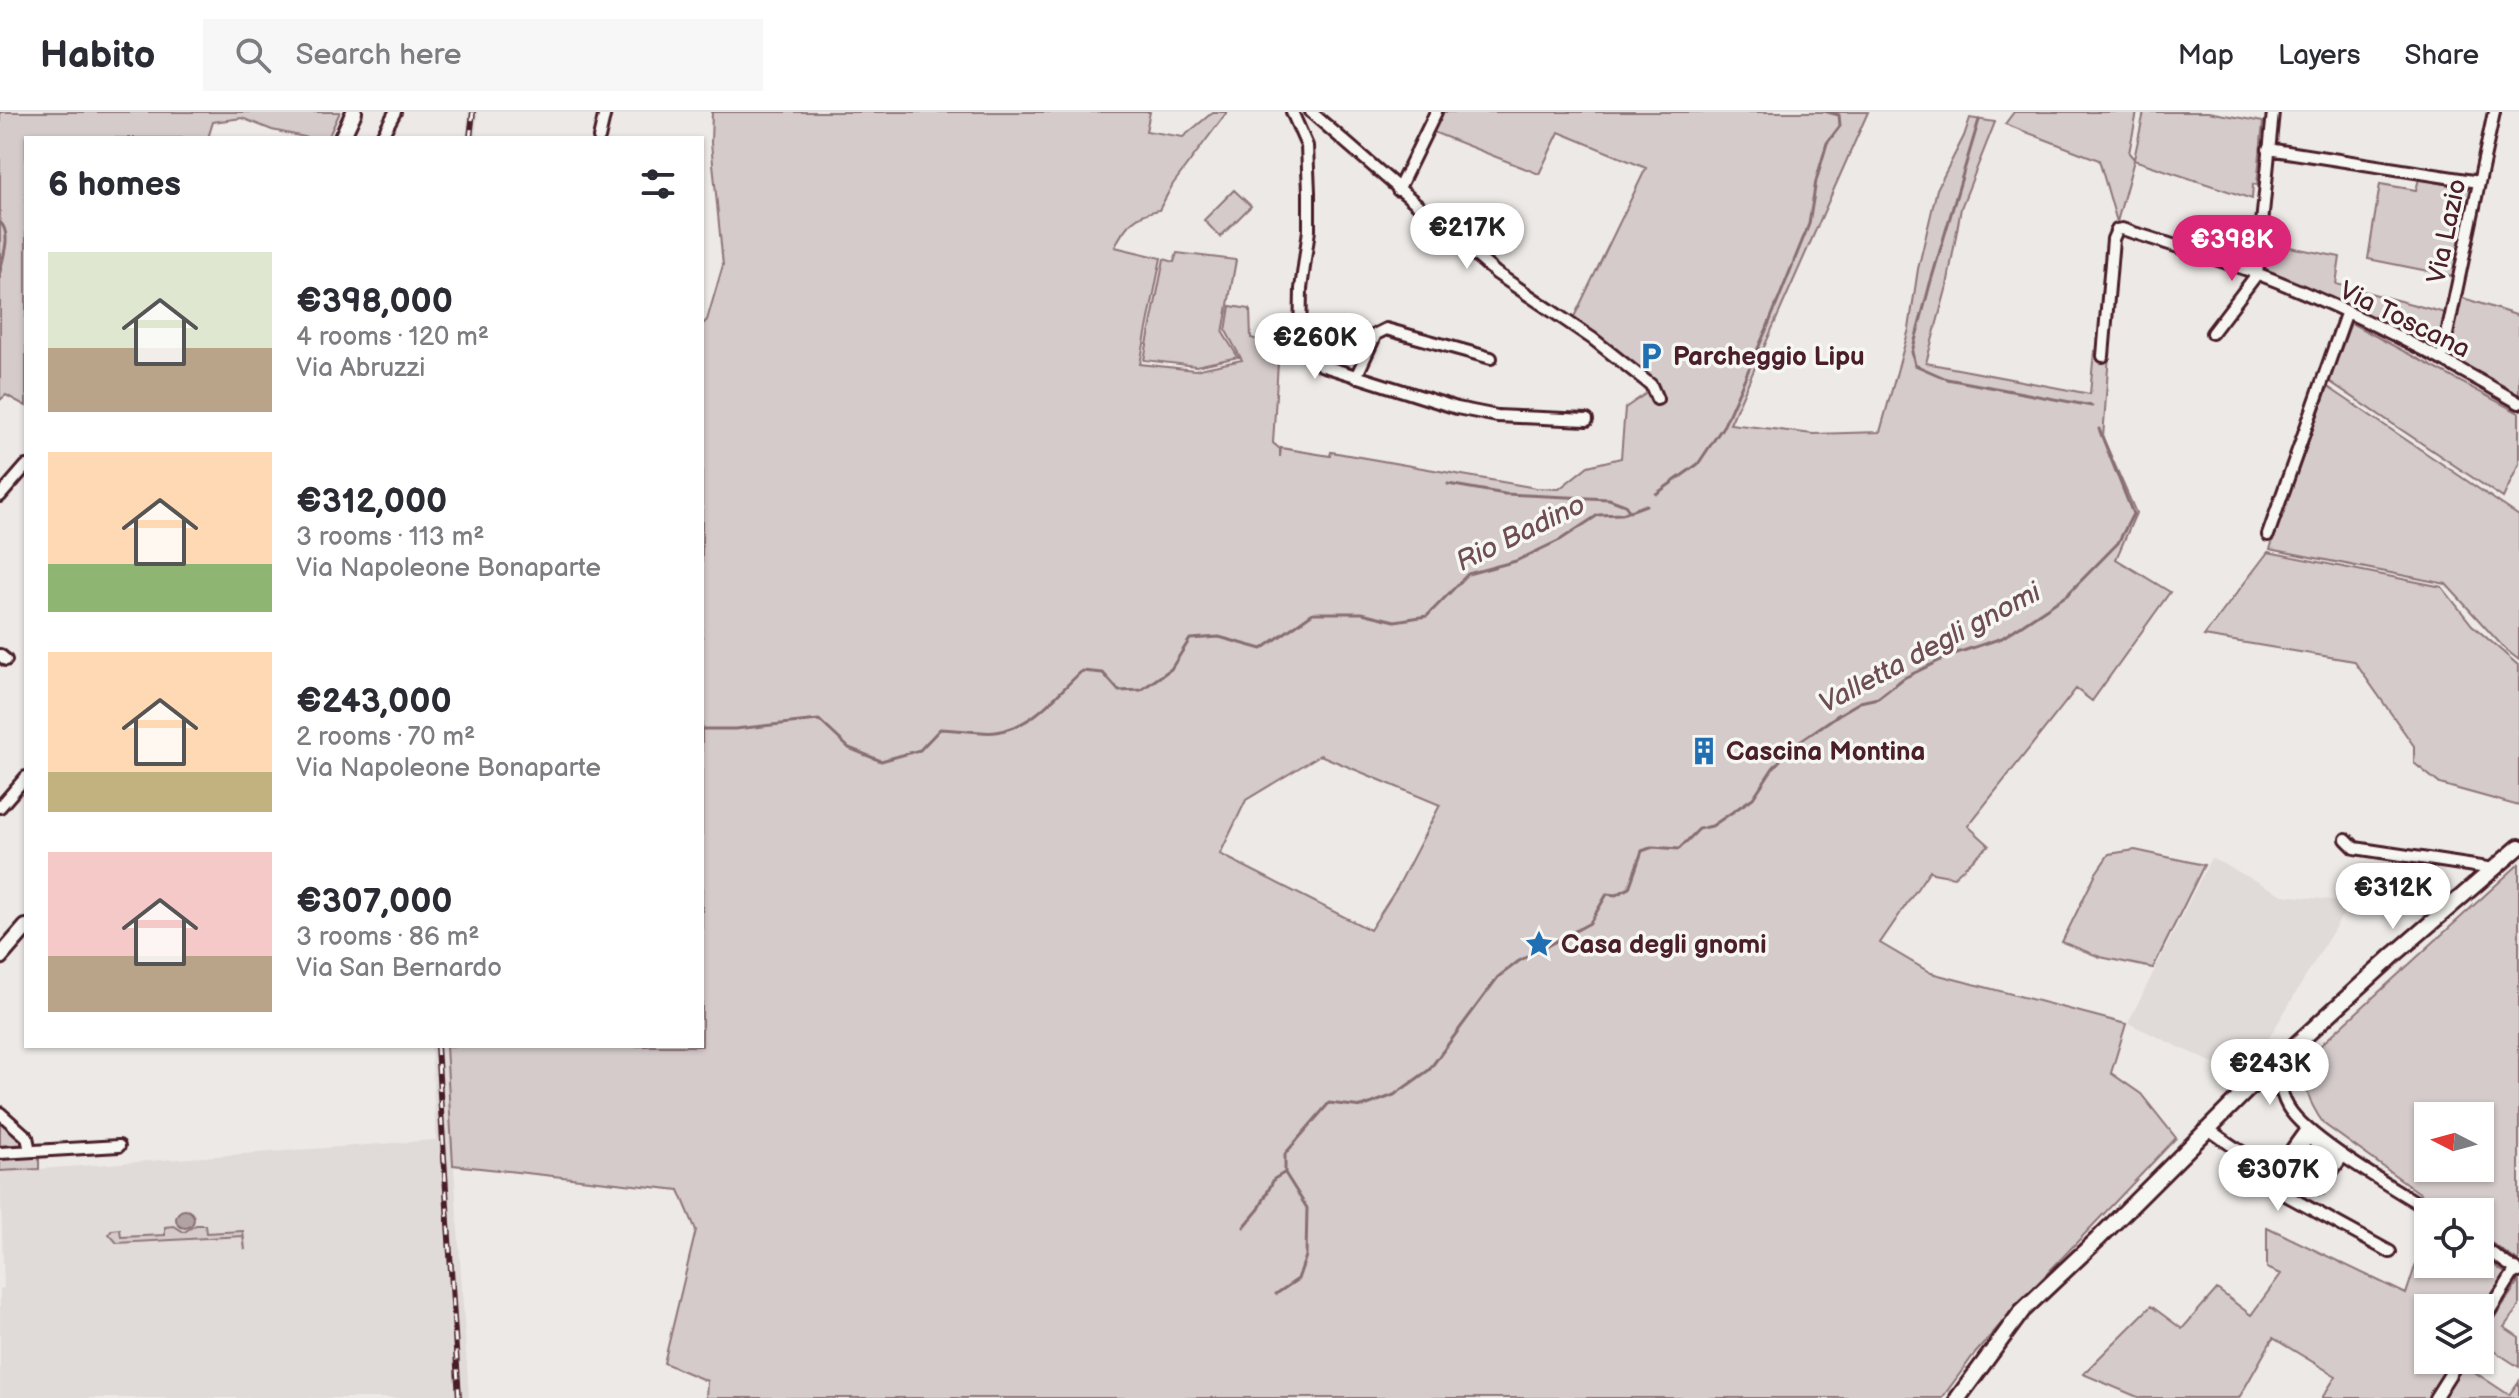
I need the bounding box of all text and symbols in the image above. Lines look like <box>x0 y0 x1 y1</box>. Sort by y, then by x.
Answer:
search box <box>203 19 763 91</box>
text: Habito <box>40 33 155 78</box>
icon: search <box>231 33 275 77</box>
text: Search here <box>295 37 462 73</box>
text: Map <box>2178 39 2234 72</box>
text: Layers <box>2278 39 2361 72</box>
text: Share <box>2405 39 2479 72</box>
icon: filters <box>636 162 680 206</box>
text: 6 homes <box>48 164 181 205</box>
street label: Via Lazio <box>2421 176 2474 286</box>
pin: €217K <box>1411 203 1523 271</box>
text: €217K <box>1428 213 1506 244</box>
pin: €398K <box>2176 215 2288 283</box>
text: €398K <box>2190 225 2274 256</box>
street label: Via Toscana <box>2334 275 2475 365</box>
text: €398,000 <box>296 281 453 322</box>
icon: home <box>112 284 208 380</box>
pin: €260K <box>1259 313 1371 381</box>
text: 4 rooms · 120 m² <box>296 322 489 353</box>
text: €260K <box>1273 323 1357 354</box>
parking icon: Parcheggio Lipu <box>1636 341 1666 371</box>
place label: Parcheggio Lipu <box>1673 342 1865 373</box>
text: Via Abruzzi <box>296 353 425 384</box>
text: €312,000 <box>296 481 447 522</box>
icon: home <box>112 484 208 580</box>
water label: Rio Badino <box>1451 488 1591 579</box>
text: 3 rooms · 113 m² <box>296 522 485 553</box>
text: Via Napoleone Bonaparte <box>296 553 601 584</box>
water label: Valletta degli gnomi <box>1813 575 2048 721</box>
text: €243,000 <box>296 681 452 722</box>
icon: home <box>112 684 208 780</box>
text: 2 rooms · 70 m² <box>296 722 475 753</box>
building icon: Cascina Montina <box>1689 736 1719 766</box>
place label: Cascina Montina <box>1726 737 1925 768</box>
text: Via Napoleone Bonaparte <box>296 753 601 784</box>
pin: €312K <box>2337 863 2449 931</box>
text: €312K <box>2354 873 2433 904</box>
text: €307,000 <box>296 881 453 922</box>
icon: home <box>112 884 208 980</box>
text: 3 rooms · 86 m² <box>296 922 480 953</box>
place icon: Casa degli gnomi <box>1524 929 1554 959</box>
place label: Casa degli gnomi <box>1561 930 1767 961</box>
text: Via San Bernardo <box>296 953 502 984</box>
pin: €243K <box>2214 1039 2326 1107</box>
text: €243K <box>2229 1049 2311 1080</box>
north arrow <box>2414 1102 2494 1182</box>
map controls <box>2414 1102 2494 1374</box>
pin: €307K <box>2222 1145 2334 1213</box>
text: €307K <box>2236 1155 2320 1186</box>
button: locate <box>2414 1198 2494 1278</box>
button: layers <box>2414 1294 2494 1374</box>

